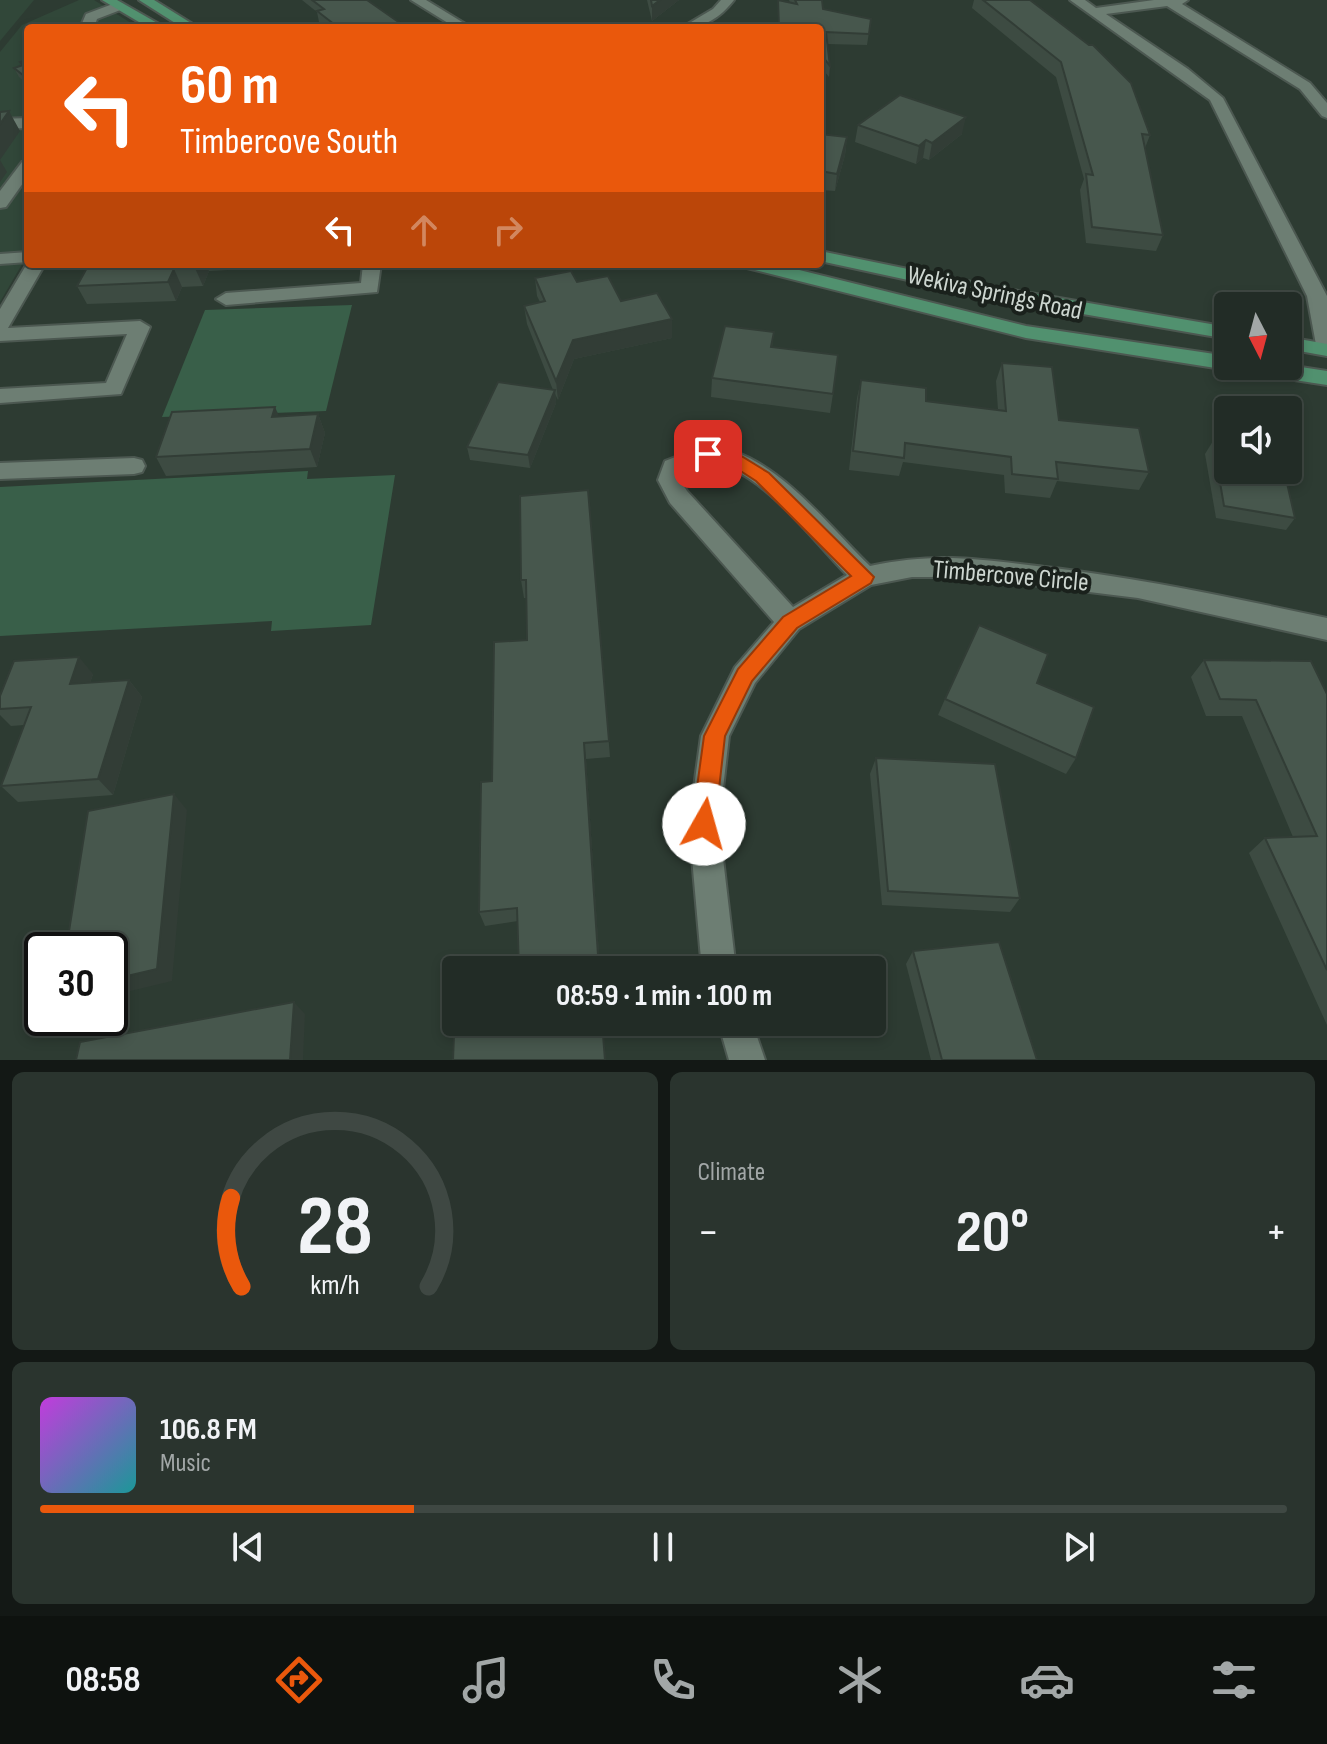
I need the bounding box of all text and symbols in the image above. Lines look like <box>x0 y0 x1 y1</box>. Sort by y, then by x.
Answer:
text: 60 m <box>180 53 279 120</box>
icon: left <box>48 56 152 160</box>
text: Timbercove South <box>180 121 398 164</box>
icon: left <box>318 208 362 252</box>
icon: ahead <box>402 208 446 252</box>
icon: right <box>486 208 530 252</box>
street label: Wekiva Springs Road <box>904 260 1085 327</box>
north arrow <box>1214 292 1302 380</box>
map controls <box>1214 292 1302 484</box>
button: sound <box>1214 396 1302 484</box>
pin <box>674 420 742 488</box>
icon: arrive <box>686 432 730 476</box>
street label: Timbercove Circle <box>932 554 1090 599</box>
position arrow <box>662 782 746 866</box>
speed limit sign: 30 <box>24 932 128 1036</box>
text: 08:59 · 1 min · 100 m <box>556 978 772 1014</box>
text: Climate <box>698 1157 765 1188</box>
text: 28 <box>297 1178 373 1278</box>
text: 20° <box>955 1197 1029 1269</box>
text: − <box>698 1206 719 1259</box>
text: + <box>1265 1206 1287 1259</box>
text: km/h <box>310 1268 359 1303</box>
text: 106.8 FM <box>160 1412 257 1448</box>
text: Music <box>160 1448 211 1479</box>
icon: previous <box>226 1525 270 1569</box>
icon: pause <box>641 1525 685 1569</box>
icon: next <box>1057 1525 1101 1569</box>
icon: directions <box>271 1652 327 1708</box>
icon: music <box>458 1652 514 1708</box>
icon: phone <box>645 1652 701 1708</box>
icon: climate <box>832 1652 888 1708</box>
icon: car <box>1019 1652 1075 1708</box>
icon: filters <box>1206 1652 1262 1708</box>
text: 08:58 <box>65 1659 140 1702</box>

